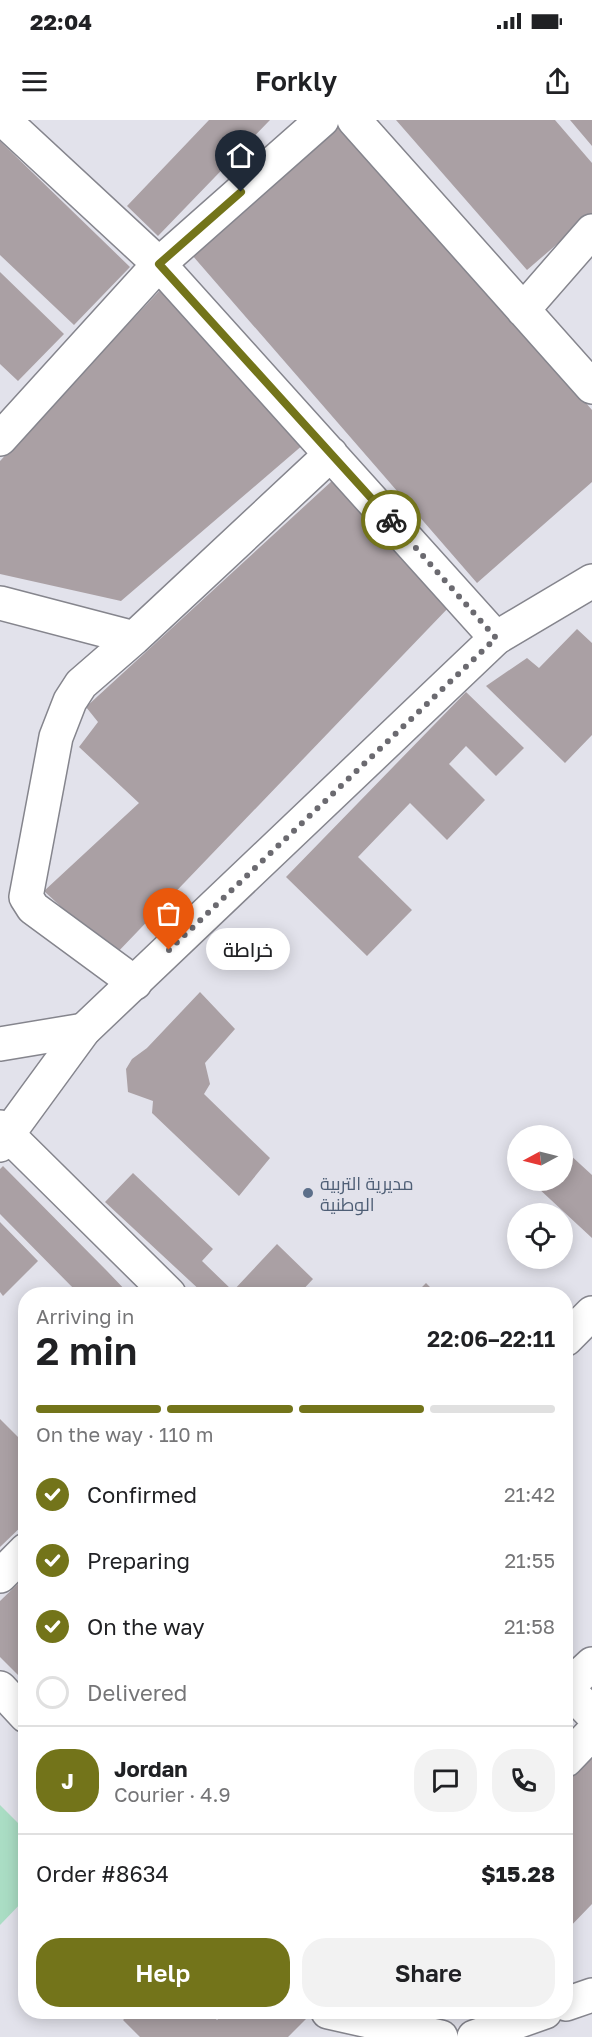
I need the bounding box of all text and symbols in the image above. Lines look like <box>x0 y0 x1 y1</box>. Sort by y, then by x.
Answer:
text: 22:04 <box>30 8 92 35</box>
icon: menu <box>18 65 51 98</box>
text: Forkly <box>255 65 337 97</box>
icon: share <box>541 65 574 98</box>
pin <box>215 130 266 192</box>
icon: home <box>224 139 257 172</box>
courier <box>361 490 421 550</box>
icon: bike <box>375 504 408 537</box>
pin <box>143 888 194 950</box>
icon: bag <box>152 897 185 930</box>
callout: خراطة <box>205 929 289 971</box>
text: خراطة <box>223 937 273 961</box>
north arrow <box>507 1125 573 1191</box>
map controls <box>507 1125 573 1269</box>
place label: مديرية التربية الوطنية <box>320 1172 414 1216</box>
marker: مديرية التربية الوطنية <box>301 1186 315 1200</box>
button: locate <box>507 1203 573 1269</box>
text: Arriving in <box>36 1304 134 1328</box>
text: 22:06–22:11 <box>427 1325 555 1352</box>
text: 2 min <box>36 1327 137 1374</box>
text: On the way · 110 m <box>36 1422 213 1446</box>
icon: check <box>36 1478 69 1511</box>
text: Confirmed <box>87 1481 197 1508</box>
text: 21:42 <box>504 1482 555 1506</box>
icon: check <box>36 1544 69 1577</box>
text: Preparing <box>87 1547 190 1574</box>
text: 21:55 <box>505 1548 555 1572</box>
icon: check <box>36 1610 69 1643</box>
text: On the way <box>87 1613 205 1640</box>
text: 21:58 <box>504 1614 555 1638</box>
text: Delivered <box>87 1679 187 1706</box>
button: chat <box>414 1749 477 1812</box>
button: phone <box>492 1749 555 1812</box>
text: Jordan <box>114 1755 188 1782</box>
text: J <box>61 1767 74 1794</box>
text: Courier · 4.9 <box>114 1782 231 1806</box>
text: Order #8634 <box>36 1860 169 1887</box>
text: $15.28 <box>481 1860 555 1887</box>
button: Help <box>36 1938 290 2007</box>
button: Share <box>302 1938 555 2007</box>

